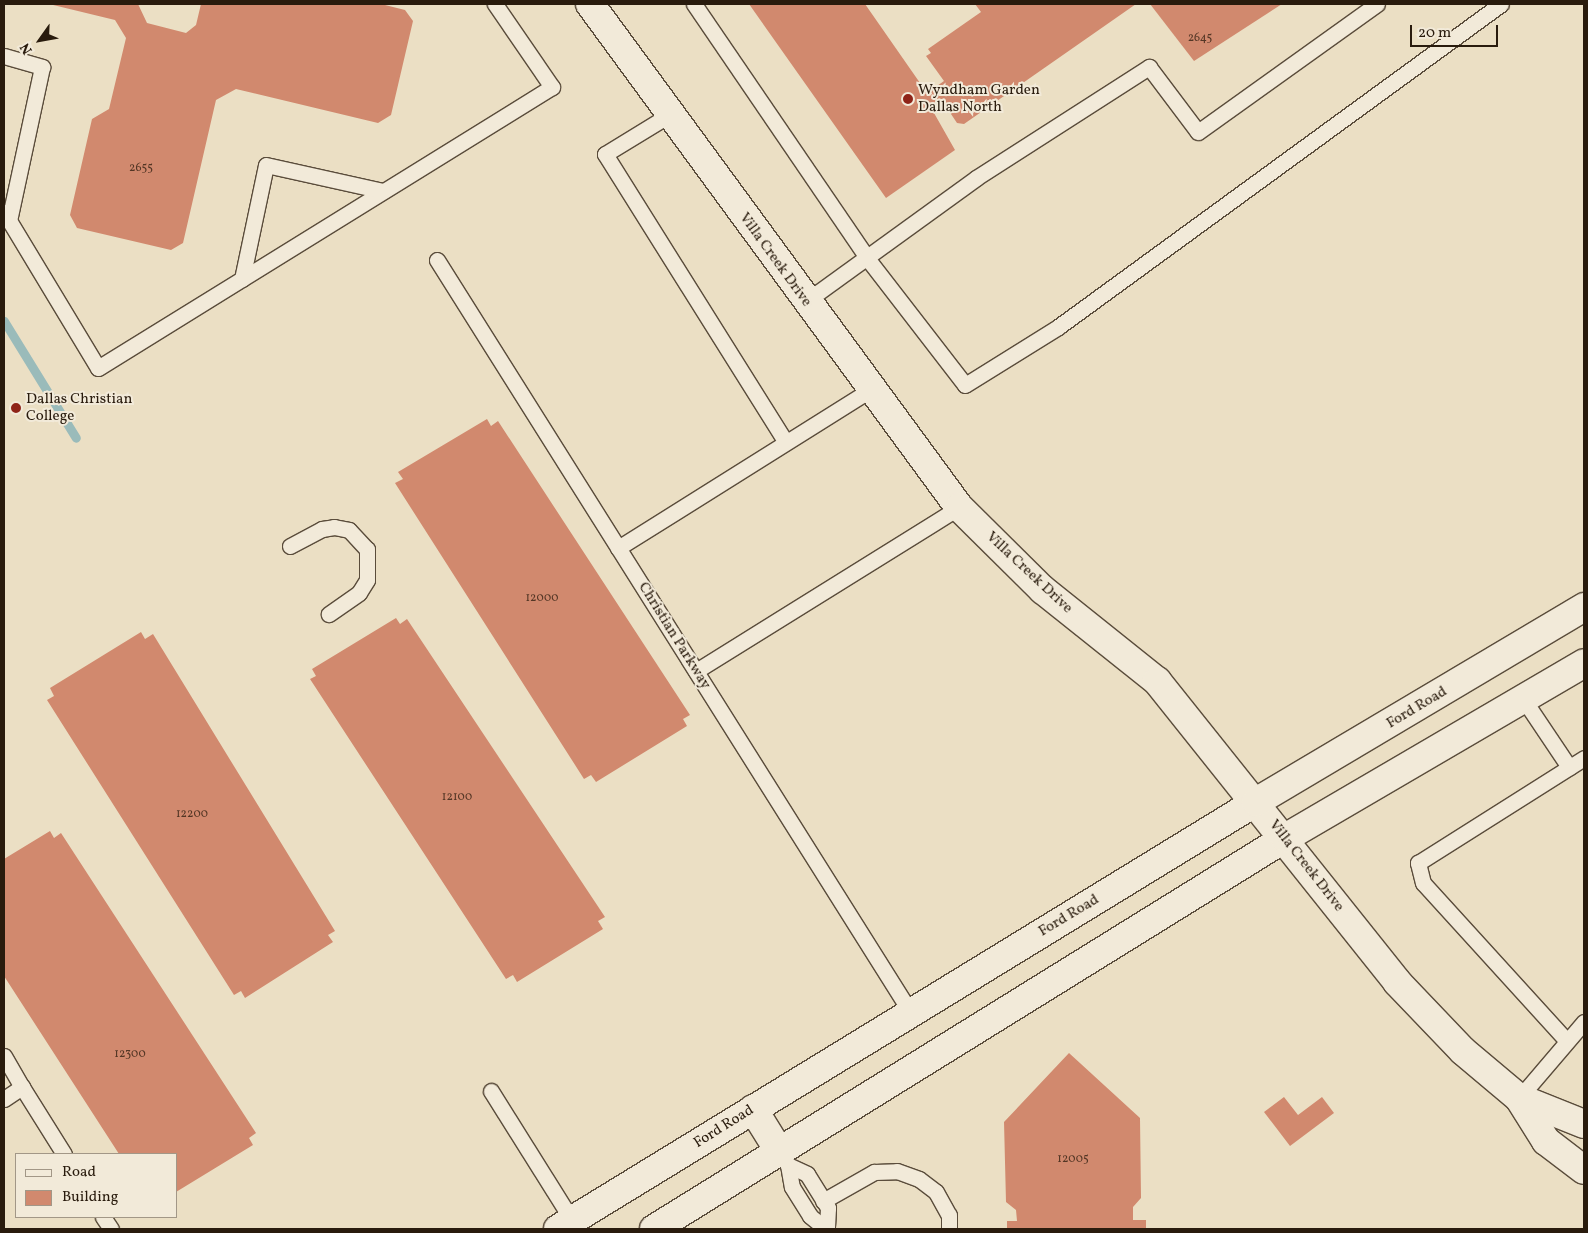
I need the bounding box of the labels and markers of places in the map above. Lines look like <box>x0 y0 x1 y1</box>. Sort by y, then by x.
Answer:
place label: Wyndham Garden Dallas North <box>918 81 1040 116</box>
marker: Wyndham Garden Dallas North <box>902 93 914 105</box>
place label: Dallas Christian College <box>26 390 132 425</box>
marker: Dallas Christian College <box>10 402 22 414</box>

